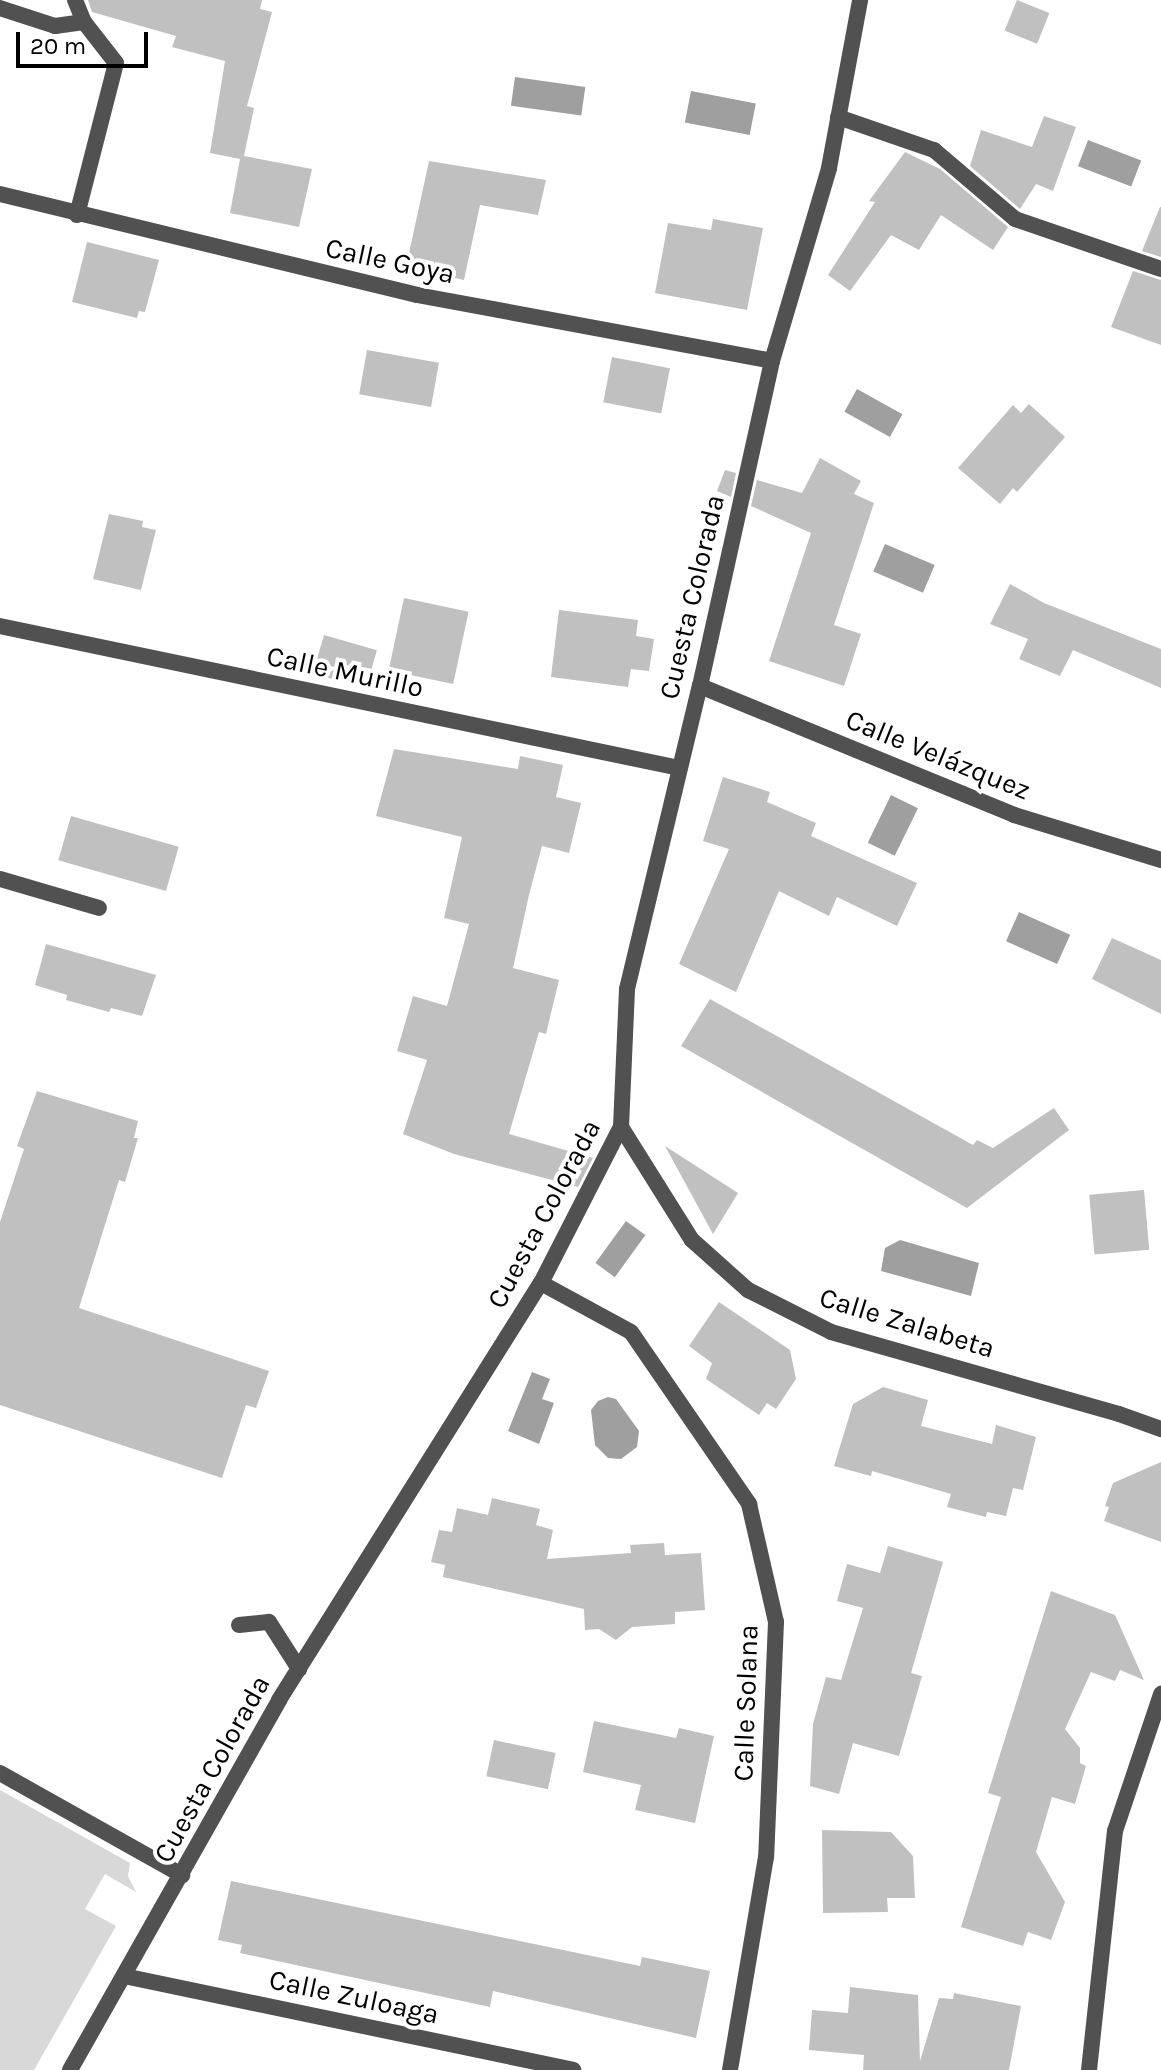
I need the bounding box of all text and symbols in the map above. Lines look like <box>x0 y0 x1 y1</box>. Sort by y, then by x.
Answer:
scale bar <box>20 16 152 66</box>
text: 20 m <box>30 32 86 60</box>
street label: Calle Goya <box>322 231 458 291</box>
street label: Cuesta Colorada <box>652 491 732 703</box>
street label: Calle Murillo <box>264 639 426 705</box>
street label: Calle Velázquez <box>841 703 1035 807</box>
street label: Cuesta Colorada <box>480 1114 608 1314</box>
street label: Calle Zalabeta <box>815 1280 999 1366</box>
street label: Calle Solana <box>726 1624 766 1782</box>
street label: Cuesta Colorada <box>147 1669 277 1869</box>
street label: Calle Zuloaga <box>266 1963 442 2031</box>

